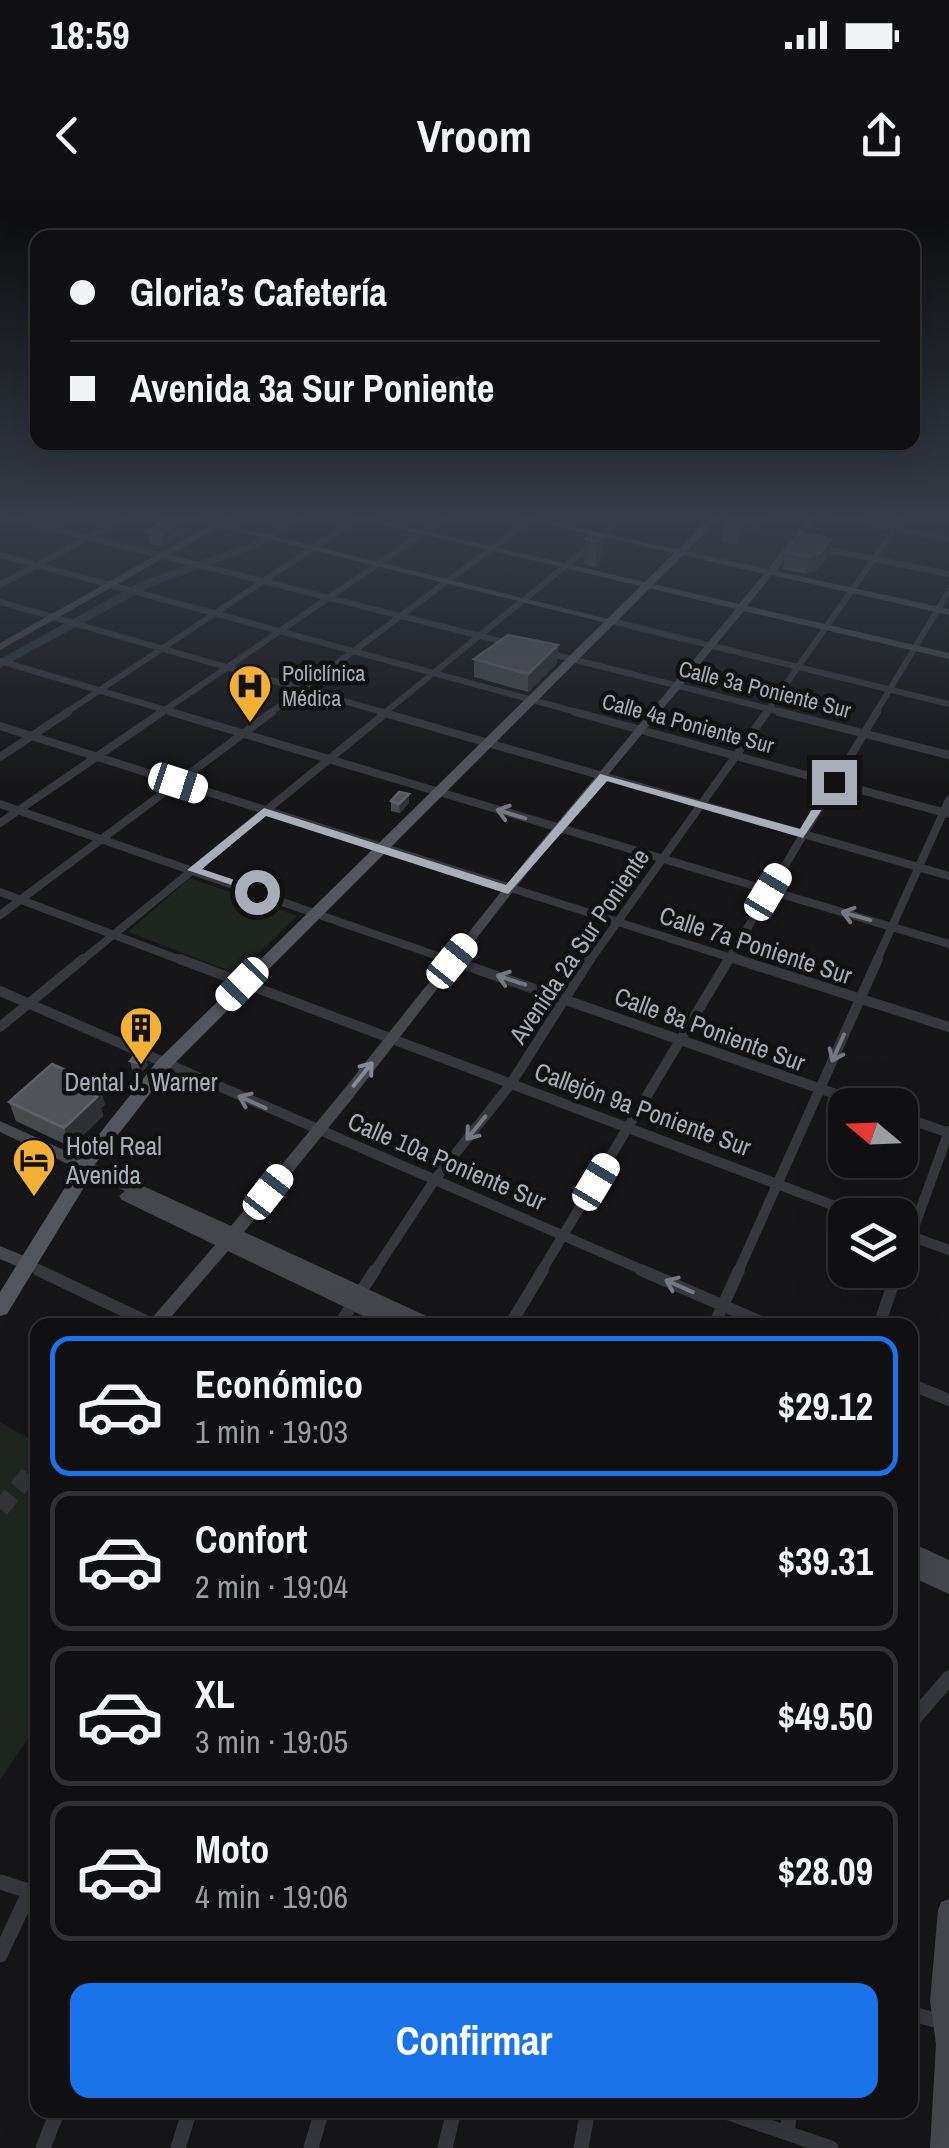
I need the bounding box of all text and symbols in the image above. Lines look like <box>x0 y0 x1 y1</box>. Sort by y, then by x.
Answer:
text: 18:59 <box>50 10 130 61</box>
text: Vroom <box>417 105 532 166</box>
icon: back <box>40 108 95 163</box>
icon: share <box>854 108 909 163</box>
text: Gloria’s Cafetería <box>130 267 387 318</box>
text: Avenida 3a Sur Poniente <box>130 363 494 414</box>
street label: Calle 3a Poniente Sur <box>676 653 854 725</box>
place label: Policlínica Médica <box>282 658 365 713</box>
hospital icon: Policlínica Médica <box>227 663 273 724</box>
street label: Calle 4a Poniente Sur <box>599 686 777 760</box>
car <box>145 759 211 807</box>
route end <box>812 760 857 805</box>
one-way arrow <box>495 804 527 822</box>
street label: Avenida 2a Sur Poniente <box>500 842 657 1051</box>
car <box>740 859 796 925</box>
route start <box>235 870 280 915</box>
street label: Calle 7a Poniente Sur <box>655 898 857 992</box>
one-way arrow <box>840 906 872 925</box>
car <box>421 928 483 994</box>
car <box>210 952 274 1016</box>
one-way arrow <box>495 970 527 988</box>
street label: Calle 8a Poniente Sur <box>610 979 810 1079</box>
building icon: Dental J. Warner <box>118 1005 164 1066</box>
one-way arrow <box>827 1032 846 1062</box>
street label: Callejón 9a Poniente Sur <box>530 1054 756 1164</box>
one-way arrow <box>352 1062 374 1088</box>
place label: Dental J. Warner <box>64 1065 218 1099</box>
north arrow <box>828 1088 918 1178</box>
map controls <box>828 1088 918 1288</box>
one-way arrow <box>237 1092 268 1110</box>
street label: Calle 10a Poniente Sur <box>343 1104 551 1218</box>
one-way arrow <box>465 1115 487 1141</box>
place label: Hotel Real Avenida <box>65 1129 162 1192</box>
hotel icon: Hotel Real Avenida <box>11 1137 57 1198</box>
car <box>568 1149 624 1215</box>
car <box>238 1159 298 1225</box>
button: layers <box>828 1198 918 1288</box>
one-way arrow <box>665 1276 695 1295</box>
text: Económico <box>195 1359 363 1410</box>
icon: car <box>75 1361 165 1451</box>
text: $29.12 <box>778 1381 873 1432</box>
text: 1 min · 19:03 <box>195 1410 348 1453</box>
text: Confort <box>195 1514 307 1565</box>
icon: car <box>75 1516 165 1606</box>
text: $39.31 <box>778 1536 873 1587</box>
text: 2 min · 19:04 <box>195 1565 348 1608</box>
text: XL <box>195 1669 235 1720</box>
icon: car <box>75 1671 165 1761</box>
text: $49.50 <box>778 1691 873 1742</box>
text: 3 min · 19:05 <box>195 1720 348 1763</box>
text: Moto <box>195 1824 269 1875</box>
icon: car <box>75 1826 165 1916</box>
text: $28.09 <box>778 1846 873 1897</box>
text: 4 min · 19:06 <box>195 1875 348 1918</box>
button: Confirmar <box>70 1983 878 2098</box>

